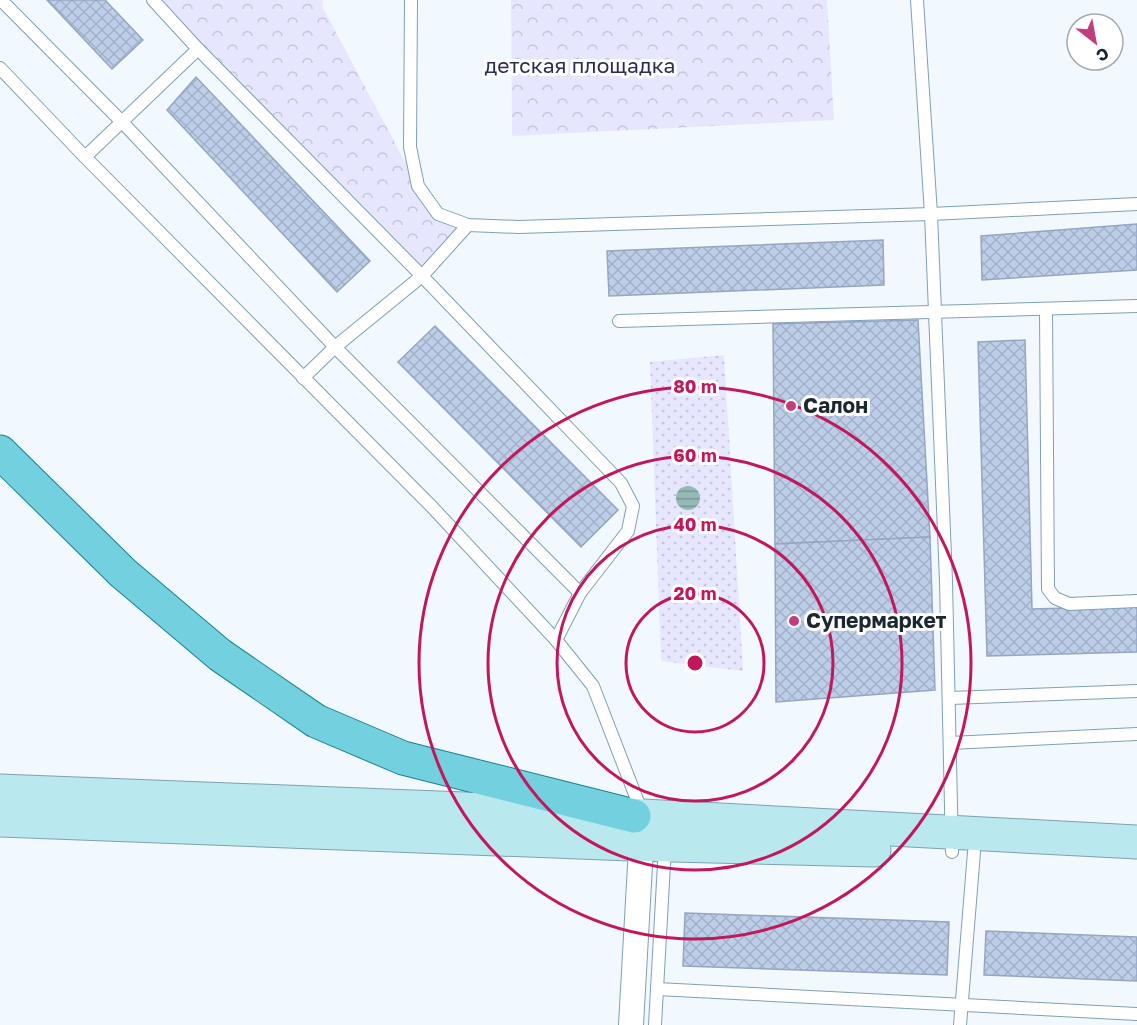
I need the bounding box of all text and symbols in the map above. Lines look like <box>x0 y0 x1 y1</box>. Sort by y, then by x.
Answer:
north arrow <box>1065 12 1125 72</box>
text: С <box>1093 43 1113 66</box>
park label: детская площадка <box>485 52 675 78</box>
text: 80 m <box>673 375 717 397</box>
place label: Салон <box>803 392 868 418</box>
marker: Салон <box>784 399 798 413</box>
text: 60 m <box>673 444 717 466</box>
text: 40 m <box>673 513 717 535</box>
text: 20 m <box>674 582 716 604</box>
place label: Супермаркет <box>806 607 947 633</box>
marker: Супермаркет <box>787 614 801 628</box>
centre of rings <box>685 653 705 673</box>

